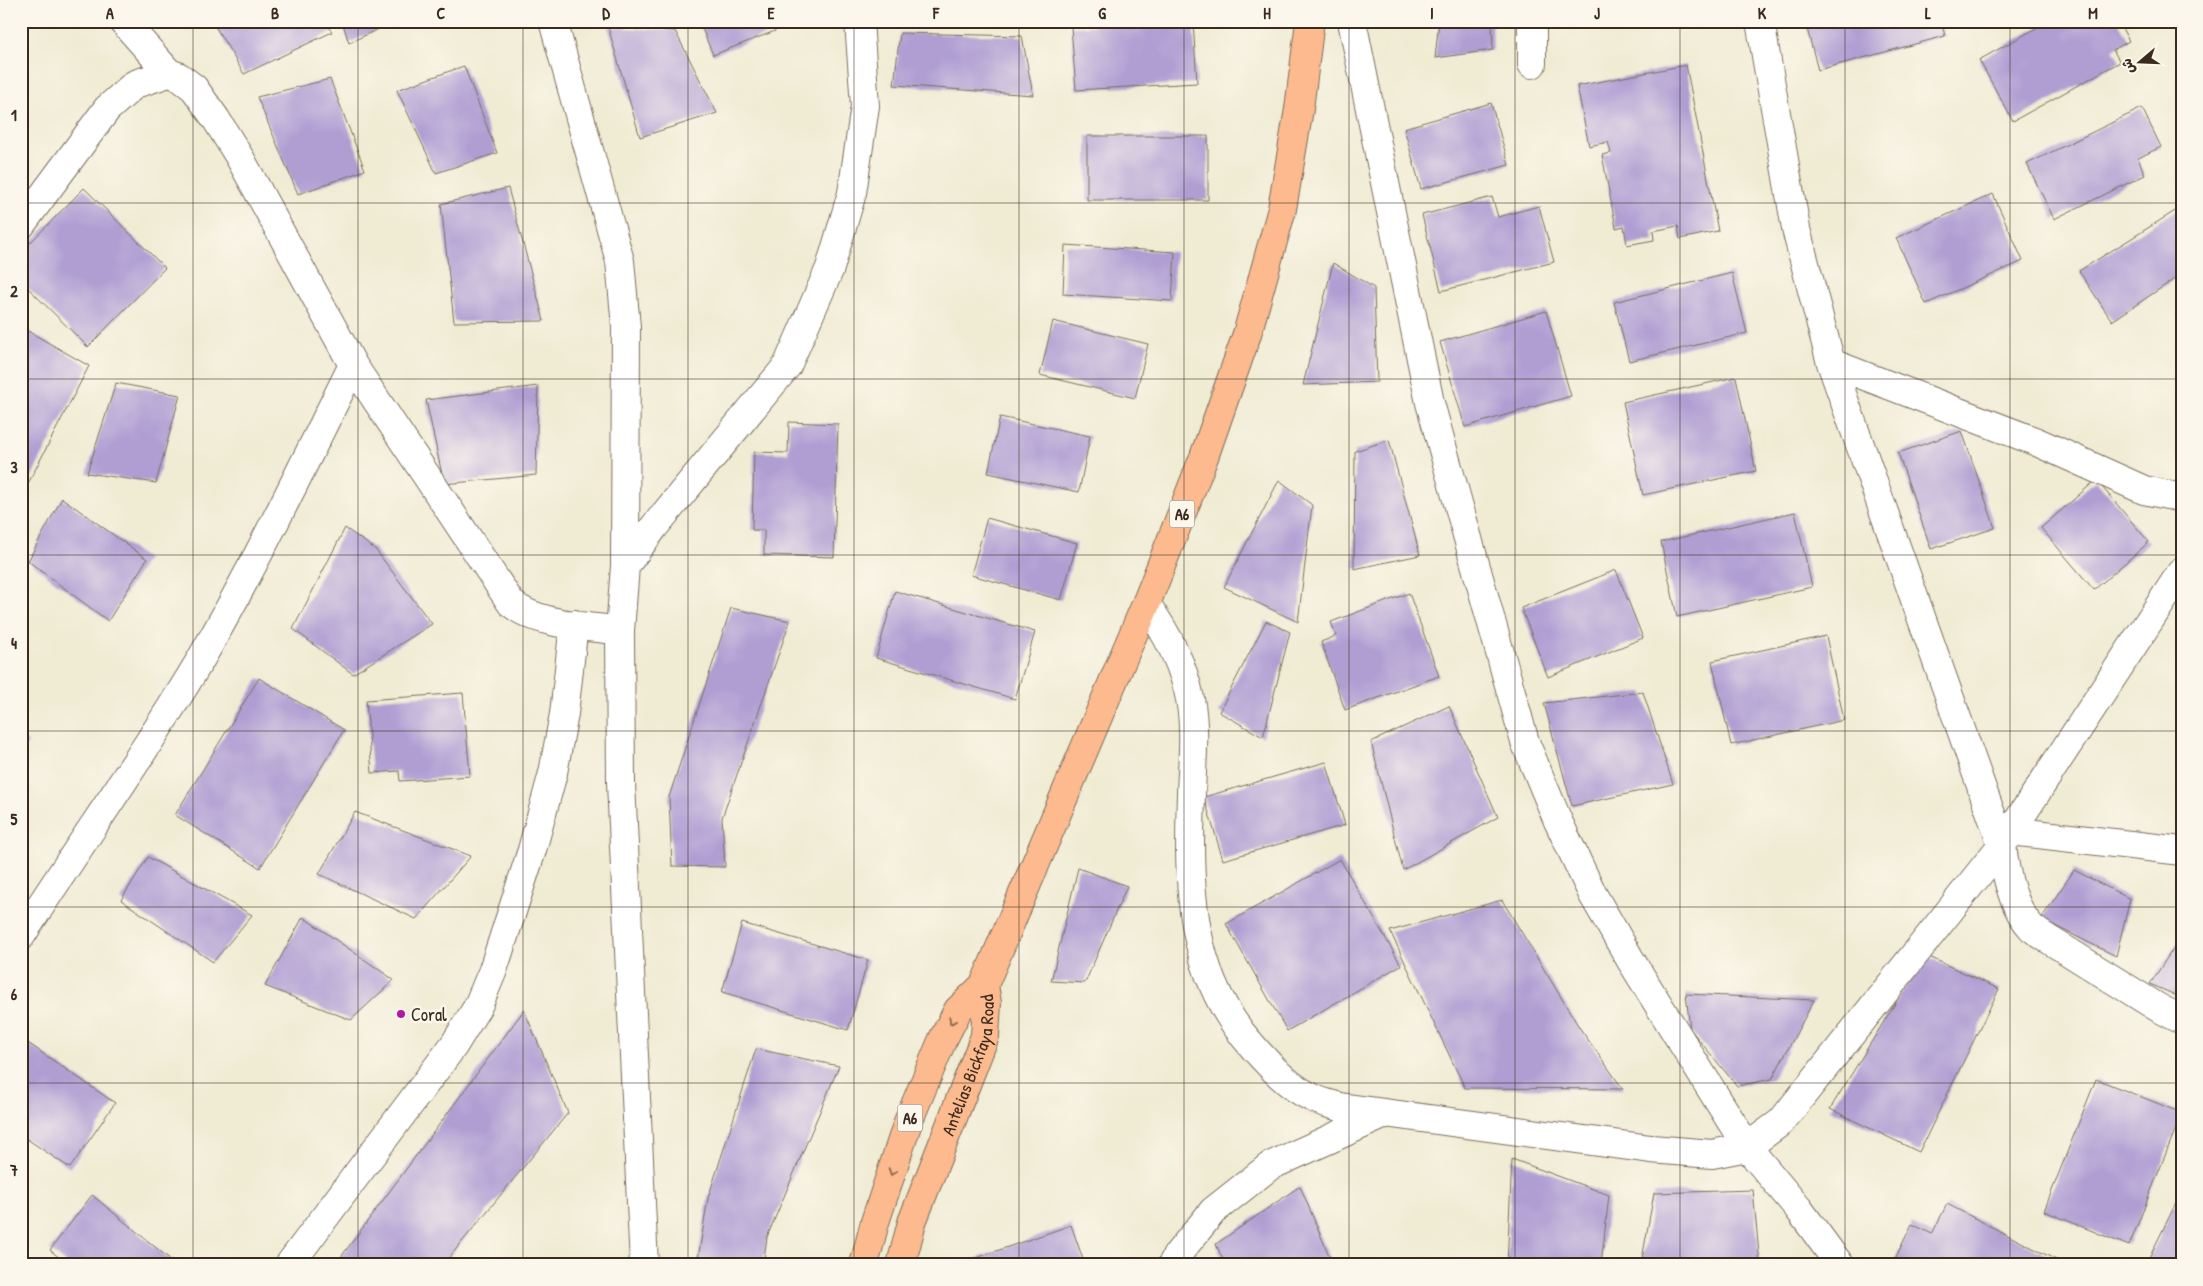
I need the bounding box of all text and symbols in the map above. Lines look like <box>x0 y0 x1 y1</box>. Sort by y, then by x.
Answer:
text: A <box>106 2 114 24</box>
text: B <box>271 2 279 24</box>
text: C <box>437 2 446 24</box>
text: D <box>602 2 610 24</box>
text: E <box>767 2 775 24</box>
text: F <box>932 2 940 24</box>
text: G <box>1098 2 1106 24</box>
text: H <box>1263 2 1271 24</box>
text: I <box>1430 2 1434 24</box>
text: J <box>1594 2 1600 24</box>
text: K <box>1758 2 1767 24</box>
text: L <box>1925 2 1931 24</box>
text: M <box>2088 2 2098 24</box>
north arrow <box>2116 38 2166 88</box>
text: ش <box>2116 56 2139 77</box>
text: 1 <box>11 104 17 126</box>
text: 2 <box>10 280 18 302</box>
text: 3 <box>10 456 18 478</box>
road number: A6 <box>1170 500 1194 528</box>
text: 4 <box>11 632 17 654</box>
text: 5 <box>11 808 18 830</box>
text: 6 <box>11 983 18 1005</box>
street label: Antelias Bickfaya Road <box>935 993 1000 1139</box>
place label: Coral <box>411 1002 447 1027</box>
marker: Coral <box>395 1008 407 1020</box>
one-way arrow <box>948 1016 958 1025</box>
road number: A6 <box>898 1104 922 1132</box>
text: 7 <box>9 1159 18 1181</box>
one-way arrow <box>888 1167 898 1175</box>

